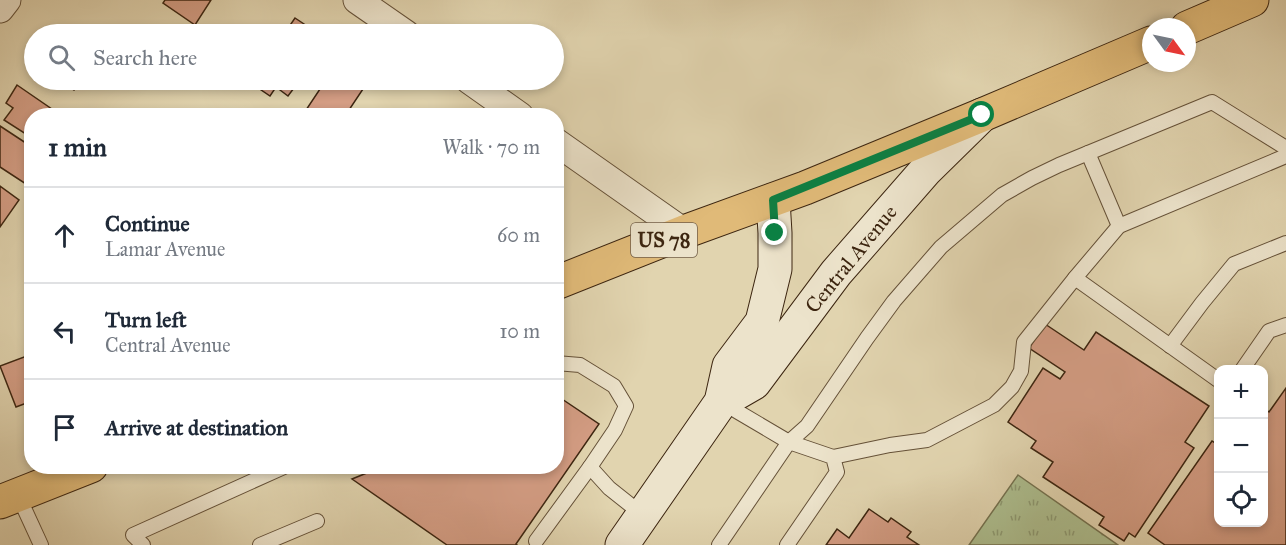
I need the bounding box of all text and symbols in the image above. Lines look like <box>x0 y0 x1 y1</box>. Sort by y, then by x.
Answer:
north arrow <box>1142 18 1196 72</box>
search box <box>24 24 564 90</box>
icon: search <box>45 41 78 74</box>
text: Search here <box>93 44 197 71</box>
route start <box>968 101 994 127</box>
text: 1 min <box>48 131 107 163</box>
text: Walk · 70 m <box>442 135 540 159</box>
street label: Central Avenue <box>799 199 903 318</box>
text: Continue <box>105 210 190 237</box>
icon: ahead <box>48 219 81 252</box>
route end <box>761 219 787 245</box>
text: 60 m <box>497 223 540 247</box>
road number: US 78 <box>631 223 697 257</box>
text: Lamar Avenue <box>105 237 225 261</box>
text: Turn left <box>105 306 187 333</box>
icon: left <box>48 315 81 348</box>
text: 10 m <box>499 319 540 343</box>
text: Central Avenue <box>105 333 231 357</box>
map controls <box>1214 365 1268 527</box>
button: + <box>1214 365 1268 419</box>
icon: arrive <box>48 411 81 444</box>
text: Arrive at destination <box>105 414 288 441</box>
button: − <box>1214 419 1268 473</box>
button: locate <box>1214 473 1268 527</box>

